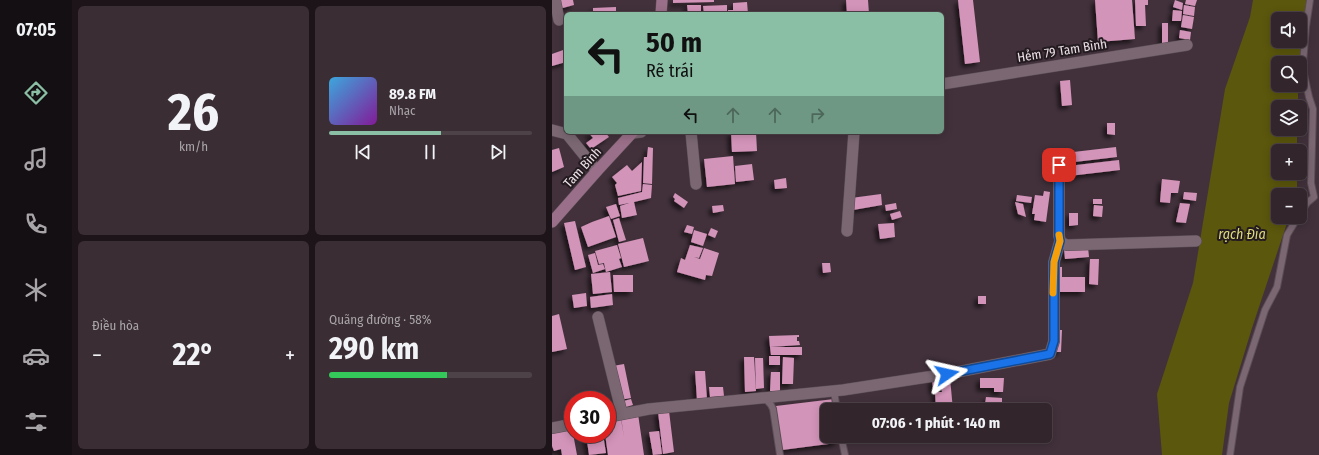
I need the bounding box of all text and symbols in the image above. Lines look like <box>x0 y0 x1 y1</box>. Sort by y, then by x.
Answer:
map controls <box>1271 12 1307 224</box>
button: sound <box>1271 12 1307 48</box>
text: 07:05 <box>16 19 56 41</box>
text: 50 m <box>646 26 702 59</box>
icon: left <box>580 28 632 80</box>
street label: Hẻm 79 Tam Bình <box>1016 36 1108 65</box>
button: search <box>1271 56 1307 92</box>
text: Rẽ trái <box>646 60 694 82</box>
icon: directions <box>22 79 50 107</box>
text: 26 <box>168 81 219 144</box>
text: 89.8 FM <box>389 85 436 103</box>
button: layers <box>1271 100 1307 136</box>
text: Nhạc <box>389 103 416 118</box>
icon: left <box>680 104 702 126</box>
icon: ahead <box>722 104 744 126</box>
icon: ahead <box>764 104 786 126</box>
icon: right <box>806 104 828 126</box>
text: km/h <box>179 139 208 154</box>
icon: previous <box>352 141 374 163</box>
icon: pause <box>419 141 441 163</box>
icon: next <box>487 141 509 163</box>
street label: Tam Bình <box>560 144 604 191</box>
button: + <box>1271 144 1307 180</box>
icon: music <box>22 145 50 173</box>
pin <box>1042 148 1076 182</box>
icon: arrive <box>1048 154 1070 176</box>
button: − <box>1271 188 1307 224</box>
icon: phone <box>22 210 50 238</box>
water label: rạch Đìa <box>1218 226 1266 243</box>
icon: climate <box>22 276 50 304</box>
text: Quãng đường · 58% <box>329 312 431 327</box>
text: Điều hòa <box>92 318 139 333</box>
text: 290 km <box>329 331 419 367</box>
text: 22° <box>173 337 214 373</box>
icon: car <box>22 342 50 370</box>
text: − <box>92 342 102 369</box>
text: + <box>285 342 295 369</box>
position arrow <box>926 353 968 395</box>
speed limit sign: 30 <box>564 391 616 443</box>
icon: filters <box>22 408 50 436</box>
text: 07:06 · 1 phút · 140 m <box>872 414 1000 432</box>

